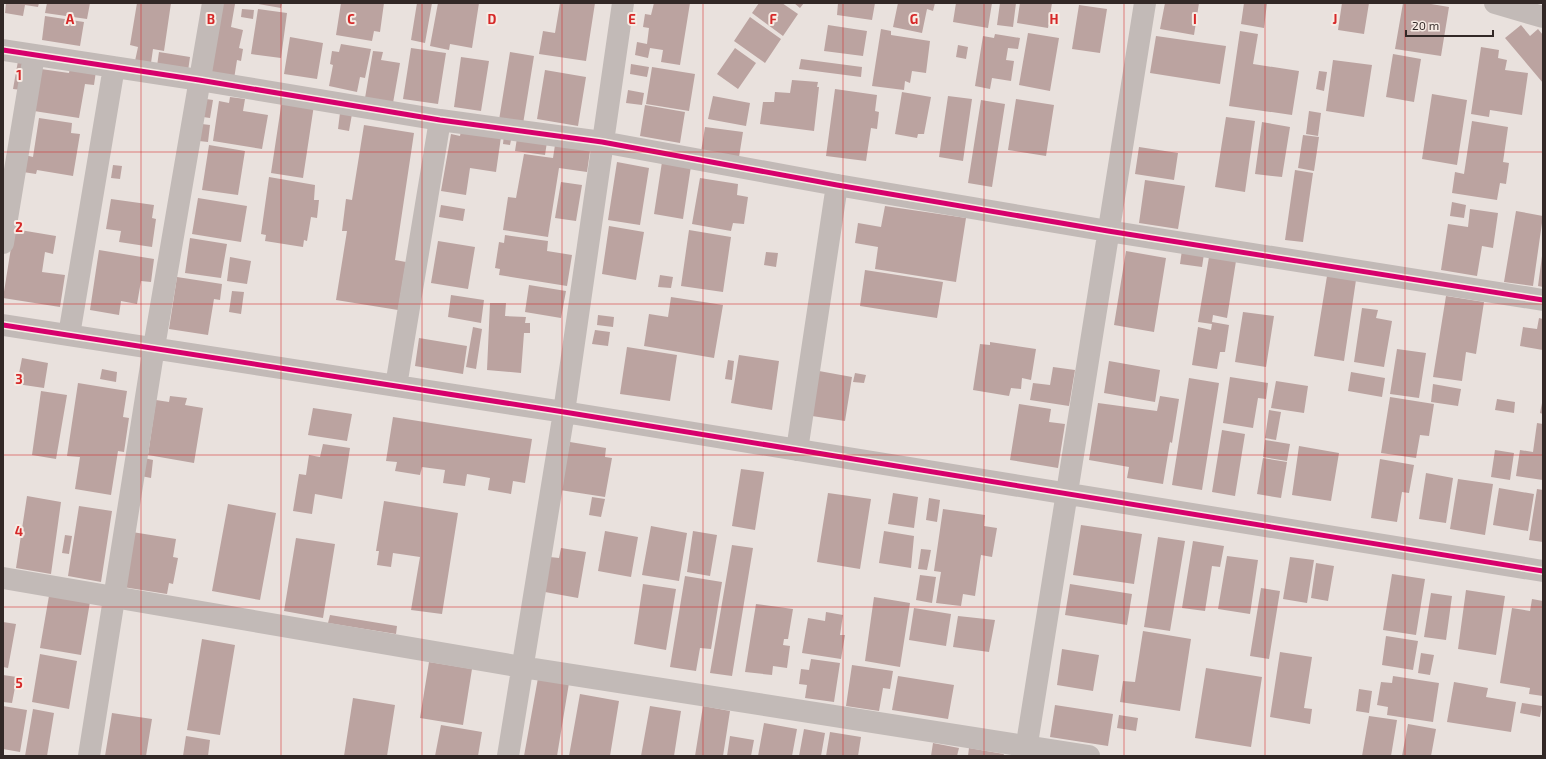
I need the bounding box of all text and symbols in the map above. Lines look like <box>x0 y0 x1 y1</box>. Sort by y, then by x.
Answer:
text: A <box>66 11 75 27</box>
text: B <box>207 11 215 27</box>
text: C <box>347 11 355 27</box>
text: D <box>488 11 497 27</box>
text: E <box>628 11 636 27</box>
text: F <box>769 11 777 27</box>
text: G <box>910 11 918 27</box>
text: H <box>1050 11 1059 27</box>
text: I <box>1193 11 1197 27</box>
text: J <box>1333 11 1337 27</box>
scale bar <box>1406 12 1493 38</box>
text: 20 m <box>1412 18 1439 32</box>
text: 1 <box>16 67 22 83</box>
text: 2 <box>15 219 23 235</box>
text: 3 <box>15 371 23 387</box>
text: 4 <box>15 523 23 539</box>
text: 5 <box>15 675 23 691</box>

